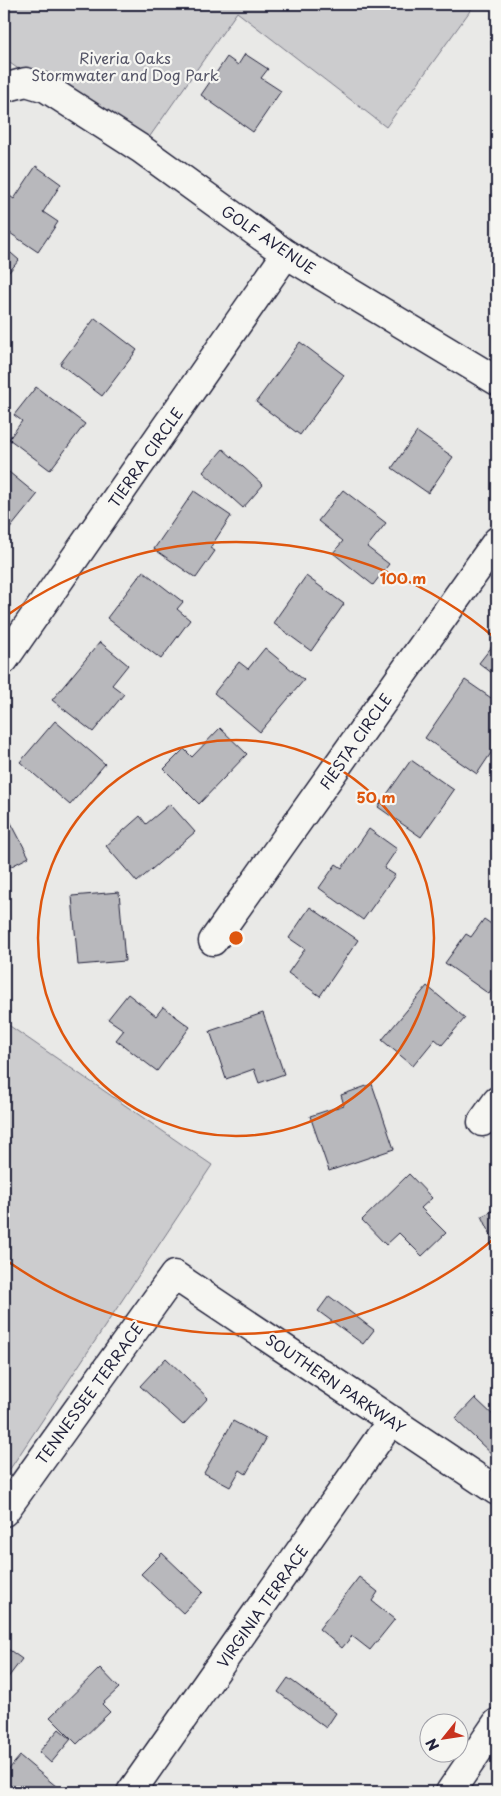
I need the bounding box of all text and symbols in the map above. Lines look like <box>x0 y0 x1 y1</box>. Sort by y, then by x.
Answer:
park label: Riveria Oaks Stormwater and Dog Park <box>31 46 219 86</box>
street label: GOLF AVENUE <box>217 199 321 279</box>
street label: TIERRA CIRCLE <box>102 402 188 512</box>
text: 100 m <box>380 566 426 589</box>
street label: FIESTA CIRCLE <box>313 688 397 794</box>
text: 50 m <box>357 785 395 808</box>
centre of rings <box>227 929 245 947</box>
street label: TENNESSEE TERRACE <box>30 1317 148 1469</box>
street label: SOUTHERN PARKWAY <box>262 1328 411 1439</box>
street label: VIRGINIA TERRACE <box>211 1540 313 1672</box>
north arrow <box>418 1714 468 1764</box>
text: N <box>420 1735 444 1755</box>

